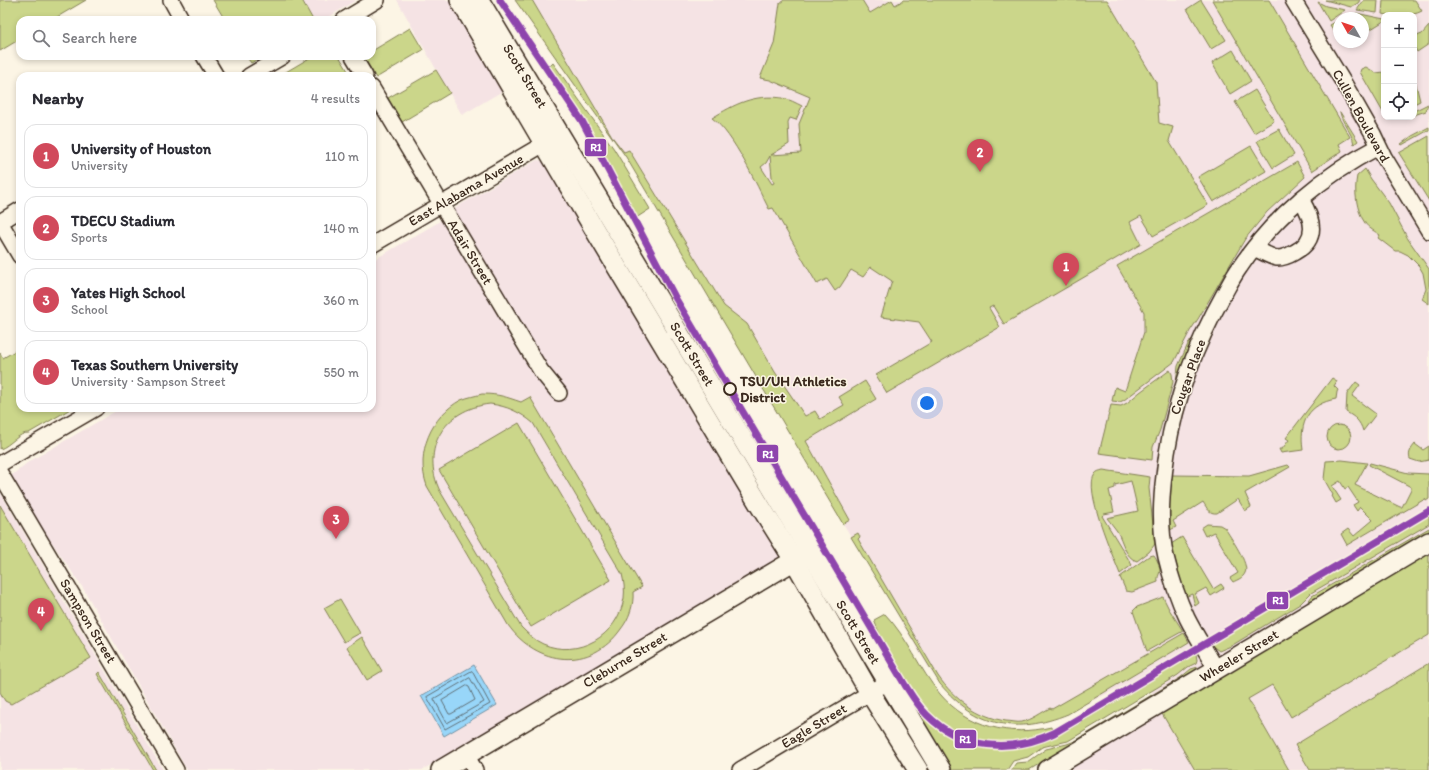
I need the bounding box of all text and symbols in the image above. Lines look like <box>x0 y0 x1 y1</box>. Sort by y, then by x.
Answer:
north arrow <box>1333 12 1369 48</box>
map controls <box>1381 12 1417 120</box>
button: + <box>1381 12 1417 48</box>
search box <box>16 16 376 60</box>
icon: search <box>30 27 52 49</box>
text: Search here <box>62 29 137 47</box>
street label: Scott Street <box>499 41 551 111</box>
button: − <box>1381 48 1417 84</box>
street label: Cullen Boulevard <box>1328 66 1394 166</box>
button: locate <box>1381 84 1417 120</box>
text: Nearby <box>32 88 84 108</box>
text: 4 results <box>311 91 360 106</box>
line badge: R1 <box>584 138 607 157</box>
pin: 2 <box>967 139 993 172</box>
text: University of Houston <box>71 140 211 158</box>
text: R1 <box>590 141 603 154</box>
text: 1 <box>43 149 49 164</box>
text: 110 m <box>325 149 359 164</box>
street label: East Alabama Avenue <box>405 150 527 230</box>
text: University <box>71 158 128 173</box>
text: TDECU Stadium <box>71 212 175 230</box>
street label: Adair Street <box>444 216 496 288</box>
text: 2 <box>43 221 49 236</box>
text: 140 m <box>323 221 359 236</box>
text: Sports <box>71 230 107 245</box>
pin: 1 <box>1053 253 1079 286</box>
text: Yates High School <box>71 284 185 302</box>
text: 3 <box>42 293 50 308</box>
text: 360 m <box>323 293 359 308</box>
text: School <box>71 302 108 317</box>
street label: Scott Street <box>666 319 718 389</box>
street label: Cougar Place <box>1166 337 1210 417</box>
text: Texas Southern University <box>71 356 238 374</box>
text: 4 <box>42 365 50 380</box>
text: 550 m <box>323 365 359 380</box>
place label: TSU/UH Athletics District <box>739 373 847 406</box>
text: University · Sampson Street <box>71 374 226 389</box>
marker: TSU/UH Athletics District <box>723 382 737 396</box>
your location <box>917 393 937 413</box>
line badge: R1 <box>756 444 779 463</box>
text: R1 <box>762 448 775 461</box>
pin: 3 <box>323 506 349 539</box>
street label: Sampson Street <box>56 576 120 666</box>
line badge: R1 <box>1266 591 1289 610</box>
text: R1 <box>1272 594 1285 607</box>
street label: Scott Street <box>832 597 884 667</box>
pin: 4 <box>28 598 54 631</box>
street label: Wheeler Street <box>1196 626 1282 686</box>
street label: Cleburne Street <box>580 628 670 692</box>
street label: Eagle Street <box>778 700 850 752</box>
line badge: R1 <box>954 729 977 749</box>
text: R1 <box>959 733 972 746</box>

